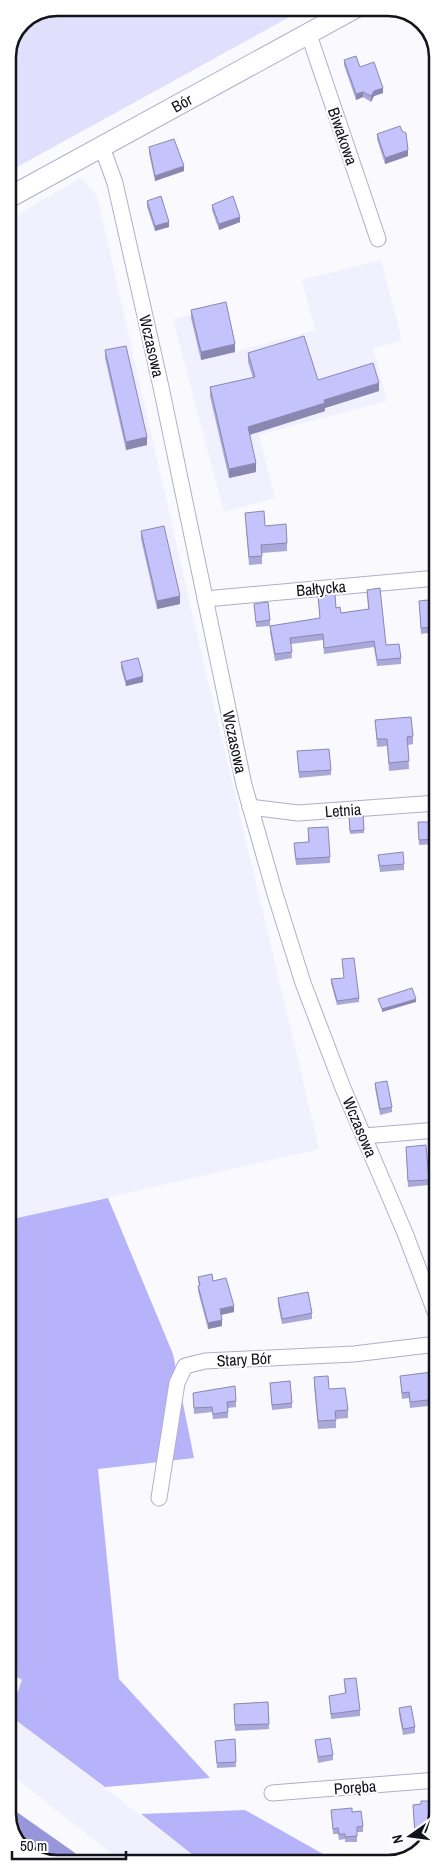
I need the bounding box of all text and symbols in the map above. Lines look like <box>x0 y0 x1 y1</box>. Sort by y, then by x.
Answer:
street label: Bór <box>167 88 196 117</box>
street label: Biwakowa <box>323 104 363 169</box>
street label: Wczasowa <box>134 313 170 380</box>
street label: Bałtycka <box>295 575 347 601</box>
street label: Wczasowa <box>218 709 252 776</box>
street label: Letnia <box>324 798 363 822</box>
street label: Wczasowa <box>338 1094 383 1161</box>
street label: Stary Bór <box>216 1347 273 1371</box>
street label: Poręba <box>333 1775 378 1799</box>
north arrow <box>385 1811 435 1861</box>
scale bar <box>12 1828 126 1860</box>
text: N <box>388 1833 407 1845</box>
text: 50 m <box>20 1835 47 1856</box>

